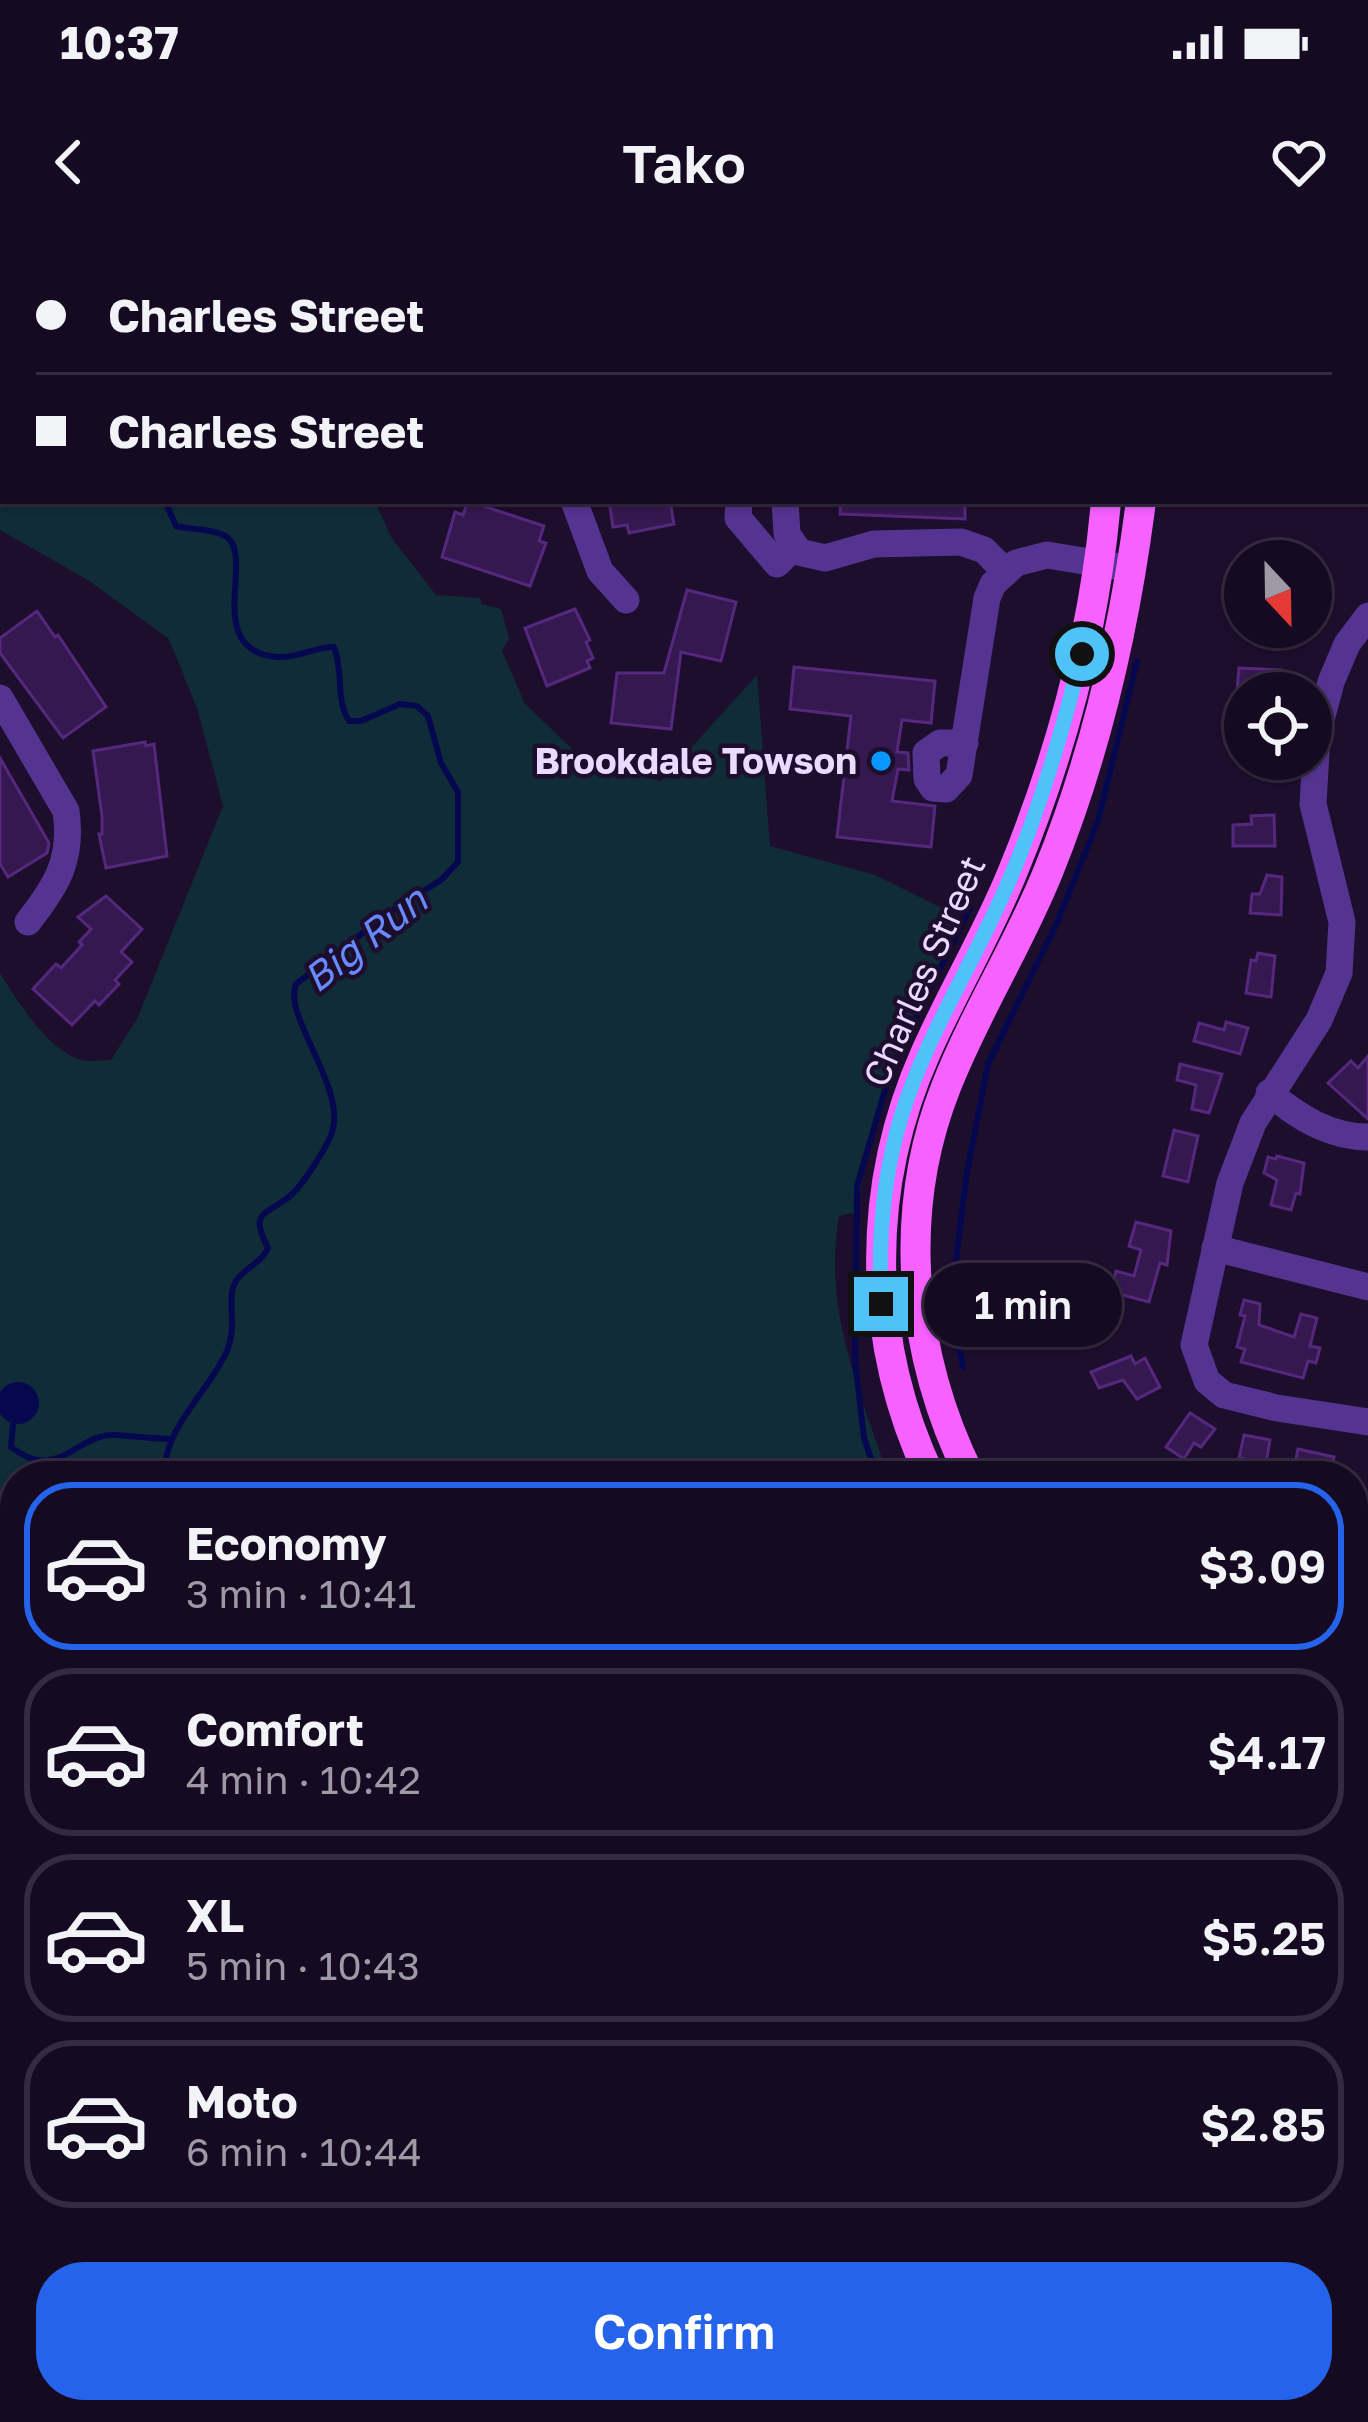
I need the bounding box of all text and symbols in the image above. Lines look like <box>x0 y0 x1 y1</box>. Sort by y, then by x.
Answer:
text: 10:37 <box>60 15 179 69</box>
icon: back <box>36 129 102 195</box>
icon: heart <box>1266 129 1332 195</box>
text: Tako <box>622 130 746 195</box>
text: Charles Street <box>108 288 424 342</box>
text: Charles Street <box>108 404 424 458</box>
north arrow <box>1224 540 1332 648</box>
map controls <box>1224 540 1332 780</box>
route start <box>1055 627 1109 681</box>
button: locate <box>1224 672 1332 780</box>
place label: Brookdale Towson <box>534 739 857 782</box>
marker: Brookdale Towson <box>868 748 894 774</box>
street label: Charles Street <box>854 849 994 1093</box>
water label: Big Run <box>294 875 437 1001</box>
callout: 1 min <box>923 1262 1121 1346</box>
route end <box>854 1277 908 1331</box>
text: 1 min <box>974 1281 1072 1328</box>
icon: car <box>42 1512 150 1620</box>
text: Economy <box>186 1516 387 1570</box>
text: $3.09 <box>1198 1539 1326 1593</box>
text: 3 min · 10:41 <box>186 1570 416 1617</box>
icon: car <box>42 1698 150 1806</box>
text: Comfort <box>186 1702 364 1756</box>
text: $4.17 <box>1207 1725 1326 1779</box>
text: 4 min · 10:42 <box>186 1756 421 1803</box>
icon: car <box>42 1884 150 1992</box>
text: XL <box>186 1888 244 1942</box>
text: $5.25 <box>1202 1911 1326 1965</box>
text: 5 min · 10:43 <box>186 1942 420 1989</box>
icon: car <box>42 2070 150 2178</box>
text: Moto <box>186 2074 298 2128</box>
text: $2.85 <box>1200 2097 1326 2151</box>
text: 6 min · 10:44 <box>186 2128 422 2175</box>
button: Confirm <box>36 2262 1332 2400</box>

